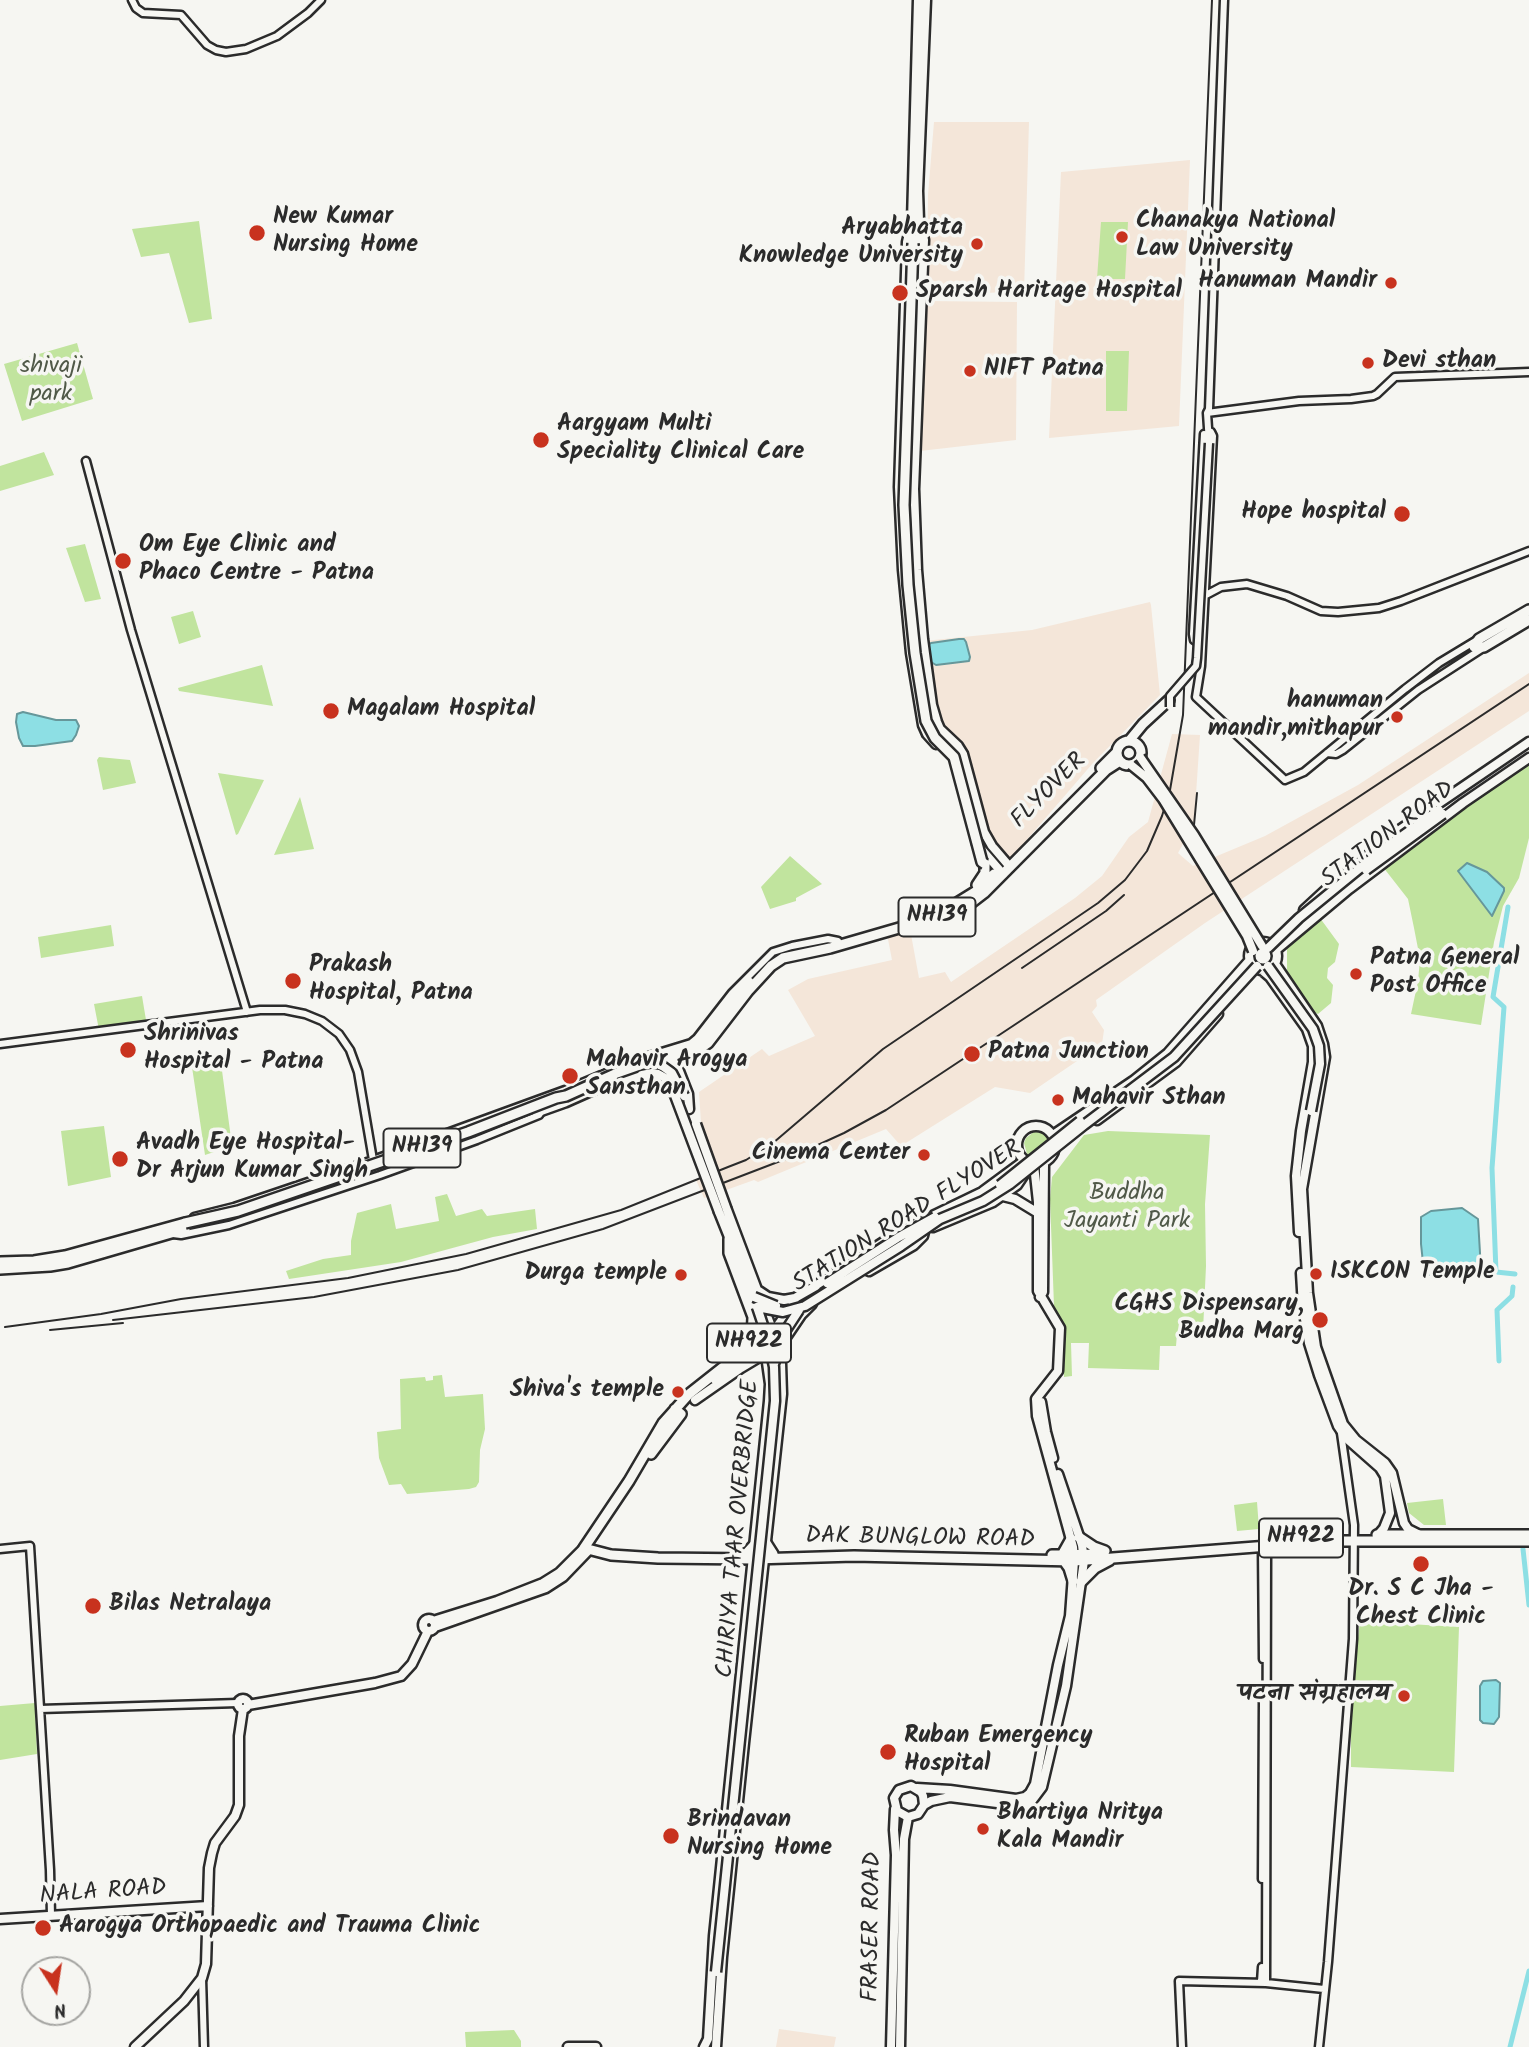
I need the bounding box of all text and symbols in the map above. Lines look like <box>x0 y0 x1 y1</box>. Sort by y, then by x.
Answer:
place label: New Kumar Nursing Home <box>273 205 418 261</box>
place label: Chanakya National Law University <box>1136 209 1335 265</box>
place label: Aryabhatta Knowledge University <box>739 216 963 272</box>
marker: New Kumar Nursing Home <box>247 223 267 243</box>
marker: Chanakya National Law University <box>1114 229 1130 245</box>
marker: Aryabhatta Knowledge University <box>969 236 985 252</box>
place label: Hanuman Mandir <box>1198 269 1377 297</box>
marker: Hanuman Mandir <box>1383 275 1399 291</box>
place label: Sparsh Haritage Hospital <box>916 279 1182 307</box>
marker: Sparsh Haritage Hospital <box>890 283 910 303</box>
place label: Devi sthan <box>1382 349 1496 377</box>
park label: shivaji park <box>20 354 82 410</box>
marker: Devi sthan <box>1360 355 1376 371</box>
place label: NIFT Patna <box>984 357 1104 385</box>
marker: NIFT Patna <box>962 363 978 379</box>
place label: Aargyam Multi Speciality Clinical Care <box>557 412 804 468</box>
marker: Aargyam Multi Speciality Clinical Care <box>531 430 551 450</box>
place label: Hope hospital <box>1241 500 1386 528</box>
marker: Hope hospital <box>1392 504 1412 524</box>
place label: Om Eye Clinic and Phaco Centre - Patna <box>139 533 374 589</box>
marker: Om Eye Clinic and Phaco Centre - Patna <box>113 551 133 571</box>
place label: hanuman mandir,mithapur <box>1208 689 1383 745</box>
place label: Magalam Hospital <box>347 697 535 725</box>
marker: Magalam Hospital <box>321 701 341 721</box>
marker: hanuman mandir,mithapur <box>1389 709 1405 725</box>
street label: FLYOVER <box>1006 748 1094 836</box>
street label: STATION ROAD <box>1317 776 1461 896</box>
road number: NH139 <box>898 898 976 936</box>
place label: Patna General Post Office <box>1370 946 1519 1002</box>
place label: Prakash Hospital, Patna <box>309 953 473 1009</box>
marker: Patna General Post Office <box>1348 966 1364 982</box>
marker: Prakash Hospital, Patna <box>283 971 303 991</box>
place label: Shrinivas Hospital - Patna <box>144 1022 323 1078</box>
marker: Shrinivas Hospital - Patna <box>118 1040 138 1060</box>
place label: Patna Junction <box>988 1040 1149 1068</box>
marker: Patna Junction <box>962 1044 982 1064</box>
place label: Mahavir Arogya Sansthan <box>586 1048 747 1104</box>
marker: Mahavir Arogya Sansthan <box>560 1066 580 1086</box>
place label: Mahavir Sthan <box>1072 1086 1226 1114</box>
marker: Mahavir Sthan <box>1050 1092 1066 1108</box>
road number: NH139 <box>384 1128 460 1168</box>
place label: Avadh Eye Hospital- Dr Arjun Kumar Singh <box>136 1131 368 1187</box>
street label: STATION ROAD FLYOVER <box>788 1136 1028 1300</box>
place label: Cinema Center <box>752 1141 910 1169</box>
marker: Cinema Center <box>916 1147 932 1163</box>
marker: Avadh Eye Hospital- Dr Arjun Kumar Singh <box>110 1149 130 1169</box>
park label: Buddha Jayanti Park <box>1064 1181 1190 1237</box>
place label: ISKCON Temple <box>1330 1260 1495 1288</box>
place label: Durga temple <box>524 1261 667 1289</box>
marker: ISKCON Temple <box>1308 1266 1324 1282</box>
marker: Durga temple <box>673 1267 689 1283</box>
place label: CGHS Dispensary, Budha Marg <box>1114 1292 1304 1348</box>
marker: CGHS Dispensary, Budha Marg <box>1310 1310 1330 1330</box>
road number: NH922 <box>707 1324 791 1362</box>
place label: Shiva's temple <box>510 1378 664 1406</box>
street label: CHIRIYA TAAR OVERBRIDGE <box>713 1379 767 1679</box>
marker: Shiva's temple <box>670 1384 686 1400</box>
road number: NH922 <box>1259 1518 1343 1558</box>
street label: DAK BUNGLOW ROAD <box>805 1524 1035 1556</box>
marker: Dr. S C Jha - Chest Clinic <box>1411 1554 1431 1574</box>
place label: Dr. S C Jha - Chest Clinic <box>1348 1577 1494 1633</box>
place label: Bilas Netralaya <box>109 1592 271 1620</box>
marker: Bilas Netralaya <box>83 1596 103 1616</box>
place label: पटना संग्रहालय <box>1237 1682 1390 1710</box>
marker: पटना संग्रहालय <box>1396 1688 1412 1704</box>
place label: Ruban Emergency Hospital <box>904 1724 1093 1780</box>
marker: Ruban Emergency Hospital <box>878 1742 898 1762</box>
place label: Bhartiya Nritya Kala Mandir <box>997 1801 1163 1857</box>
place label: Brindavan Nursing Home <box>687 1808 832 1864</box>
marker: Bhartiya Nritya Kala Mandir <box>975 1821 991 1837</box>
marker: Brindavan Nursing Home <box>661 1826 681 1846</box>
street label: FRASER ROAD <box>858 1852 890 2002</box>
street label: NALA ROAD <box>39 1875 167 1913</box>
place label: Aarogya Orthopaedic and Trauma Clinic <box>59 1914 481 1942</box>
marker: Aarogya Orthopaedic and Trauma Clinic <box>33 1918 53 1938</box>
north arrow <box>21 1956 91 2026</box>
text: N <box>51 1994 69 2026</box>

